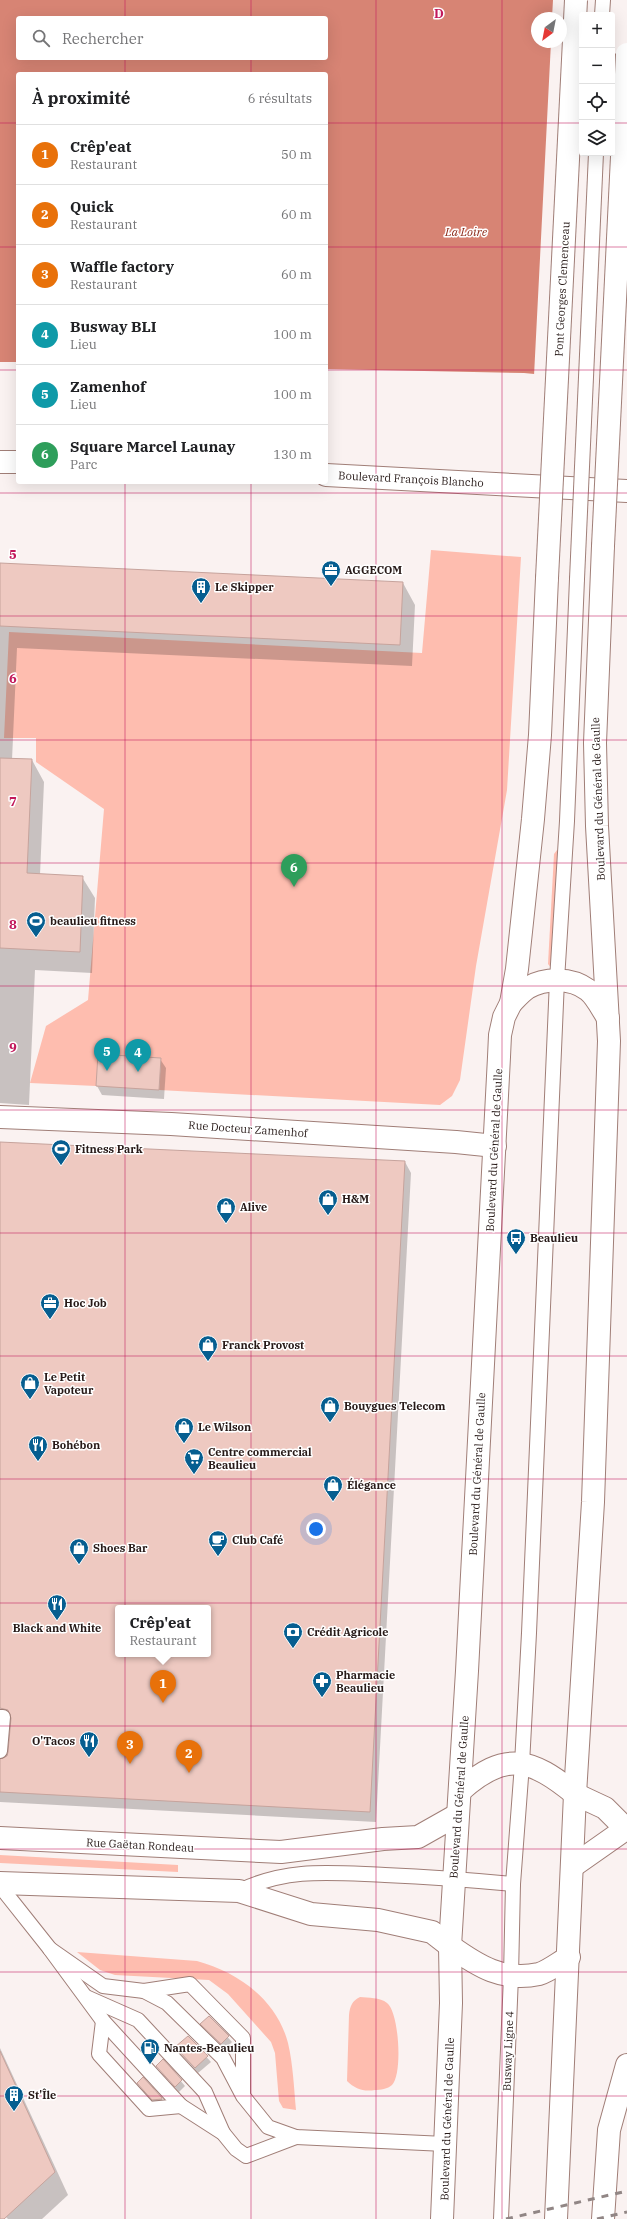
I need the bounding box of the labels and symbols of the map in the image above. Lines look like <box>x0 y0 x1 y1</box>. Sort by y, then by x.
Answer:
text: D <box>434 5 444 22</box>
north arrow <box>531 12 567 48</box>
street label: Pont Georges Clemenceau <box>551 221 573 357</box>
water label: La Loire <box>444 224 488 239</box>
street label: Boulevard François Blancho <box>338 468 484 490</box>
text: 5 <box>9 546 17 563</box>
office icon: AGGECOM <box>320 559 342 587</box>
place label: AGGECOM <box>345 563 402 577</box>
building icon: Le Skipper <box>190 576 212 604</box>
place label: Le Skipper <box>215 580 274 594</box>
text: 6 <box>9 670 17 687</box>
street label: Boulevard du Général de Gaulle <box>588 717 608 881</box>
text: 7 <box>9 793 17 810</box>
pin: 6 <box>281 854 307 887</box>
sports icon: beaulieu fitness <box>25 910 47 938</box>
place label: beaulieu fitness <box>50 914 136 928</box>
text: 8 <box>9 916 17 933</box>
pin: 5 <box>94 1038 120 1071</box>
text: 9 <box>9 1039 17 1056</box>
pin: 4 <box>125 1039 151 1072</box>
street label: Boulevard du Général de Gaulle <box>483 1068 505 1232</box>
street label: Rue Docteur Zamenhof <box>188 1118 309 1140</box>
sports icon: Fitness Park <box>50 1138 72 1166</box>
place label: Fitness Park <box>75 1142 143 1156</box>
shop icon: H&M <box>317 1188 339 1216</box>
place label: H&M <box>342 1192 369 1206</box>
shop icon: Alive <box>215 1196 237 1224</box>
place label: Alive <box>240 1200 267 1214</box>
bus stop icon: Beaulieu <box>505 1227 527 1255</box>
place label: Beaulieu <box>530 1231 578 1245</box>
office icon: Hoc Job <box>39 1292 61 1320</box>
place label: Hoc Job <box>64 1296 107 1310</box>
shop icon: Franck Provost <box>197 1334 219 1362</box>
place label: Franck Provost <box>222 1338 304 1352</box>
place label: Le Petit Vapoteur <box>44 1370 94 1397</box>
shop icon: Le Petit Vapoteur <box>19 1372 41 1400</box>
street label: Boulevard du Général de Gaulle <box>466 1392 488 1556</box>
shop icon: Bouygues Telecom <box>319 1395 341 1423</box>
place label: Bouygues Telecom <box>344 1399 446 1413</box>
shop icon: Le Wilson <box>173 1416 195 1444</box>
place label: Le Wilson <box>198 1420 251 1434</box>
restaurant icon: Bohébon <box>27 1434 49 1462</box>
place label: Bohébon <box>52 1438 100 1452</box>
place label: Centre commercial Beaulieu <box>208 1445 312 1472</box>
supermarket icon: Centre commercial Beaulieu <box>183 1447 205 1475</box>
shop icon: Élégance <box>322 1474 344 1502</box>
place label: Élégance <box>347 1477 396 1492</box>
your location <box>306 1519 326 1539</box>
cafe icon: Club Café <box>207 1529 229 1557</box>
place label: Club Café <box>232 1533 283 1547</box>
shop icon: Shoes Bar <box>68 1537 90 1565</box>
place label: Shoes Bar <box>93 1541 148 1555</box>
restaurant icon: Black and White <box>46 1593 68 1621</box>
place label: Black and White <box>13 1621 101 1635</box>
bank icon: Crédit Agricole <box>282 1621 304 1649</box>
place label: Crédit Agricole <box>307 1625 388 1639</box>
place label: Pharmacie Beaulieu <box>336 1668 395 1695</box>
pin: 1 <box>150 1670 176 1703</box>
pharmacy icon: Pharmacie Beaulieu <box>311 1670 333 1698</box>
street label: Boulevard du Général de Gaulle <box>446 1715 472 1879</box>
restaurant icon: O'Tacos <box>78 1730 100 1758</box>
pin: 3 <box>117 1731 143 1764</box>
place label: O'Tacos <box>32 1734 75 1748</box>
pin: 2 <box>176 1740 202 1773</box>
street label: Rue Gaëtan Rondeau <box>86 1835 194 1855</box>
street label: Busway Ligne 4 <box>500 2010 516 2091</box>
fuel station icon: Nantes-Beaulieu <box>139 2037 161 2065</box>
street label: Boulevard du Général de Gaulle <box>437 2037 457 2201</box>
place label: Nantes-Beaulieu <box>164 2041 254 2055</box>
building icon: St'Île <box>3 2084 25 2112</box>
place label: St'Île <box>28 2088 56 2102</box>

